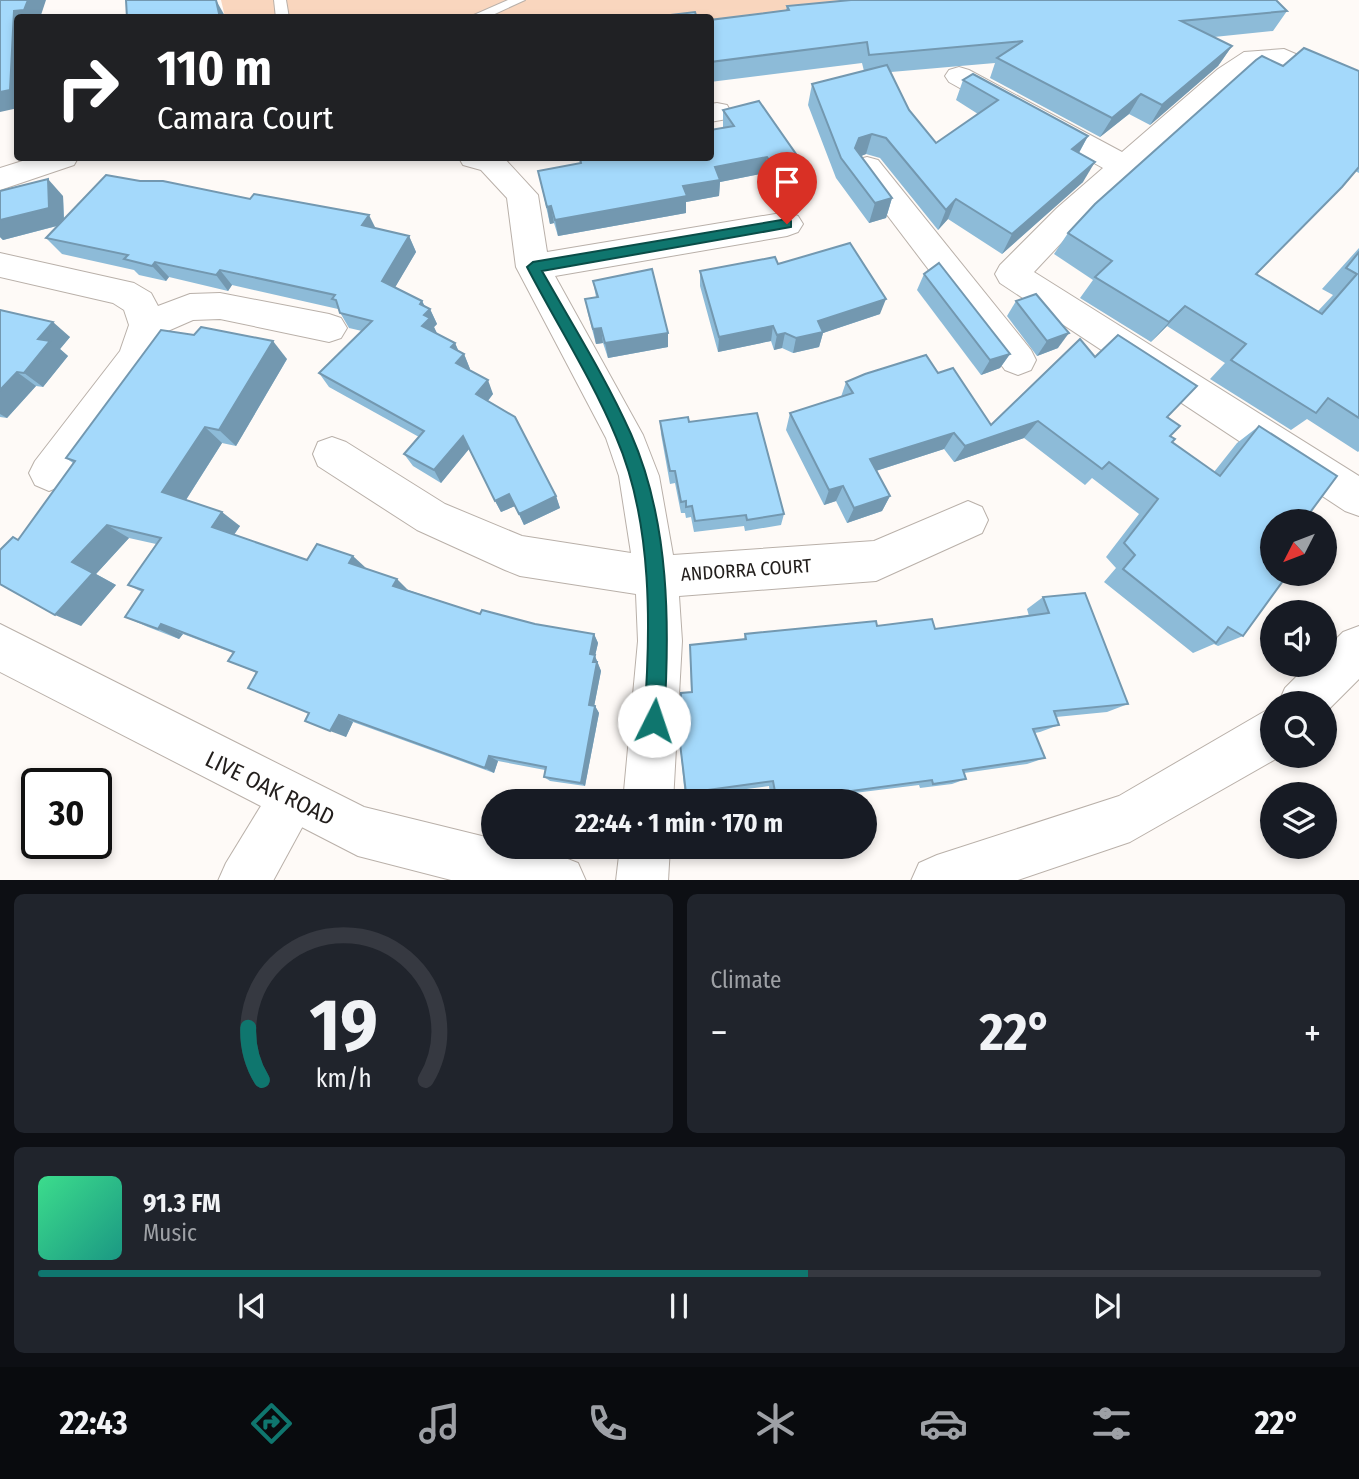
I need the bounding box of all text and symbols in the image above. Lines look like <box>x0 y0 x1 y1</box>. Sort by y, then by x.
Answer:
text: 110 m <box>157 39 272 98</box>
icon: right <box>42 42 133 133</box>
text: Camara Court <box>157 99 333 137</box>
pin <box>757 152 817 224</box>
icon: arrive <box>768 163 806 201</box>
north arrow <box>1260 509 1337 586</box>
map controls <box>1260 509 1337 859</box>
street label: ANDORRA COURT <box>680 554 812 586</box>
button: sound <box>1260 600 1337 677</box>
position arrow <box>617 684 691 758</box>
button: search <box>1260 691 1337 768</box>
street label: LIVE OAK ROAD <box>201 745 339 831</box>
speed limit sign: 30 <box>21 768 112 859</box>
button: layers <box>1260 782 1337 859</box>
text: 22:44 · 1 min · 170 m <box>575 808 783 839</box>
text: Climate <box>711 966 781 994</box>
text: 19 <box>309 982 377 1069</box>
text: 22° <box>979 1001 1052 1064</box>
text: − <box>711 1010 728 1056</box>
text: + <box>1304 1010 1321 1056</box>
text: km/h <box>315 1063 371 1093</box>
text: 91.3 FM <box>143 1188 221 1219</box>
text: Music <box>143 1219 197 1247</box>
icon: previous <box>233 1287 271 1325</box>
icon: pause <box>660 1287 698 1325</box>
icon: next <box>1088 1287 1126 1325</box>
icon: directions <box>247 1399 296 1448</box>
icon: music <box>415 1399 464 1448</box>
icon: phone <box>583 1399 632 1448</box>
icon: climate <box>751 1399 800 1448</box>
icon: car <box>919 1399 968 1448</box>
icon: filters <box>1087 1399 1136 1448</box>
text: 22:43 <box>60 1404 128 1442</box>
text: 22° <box>1255 1404 1299 1442</box>

